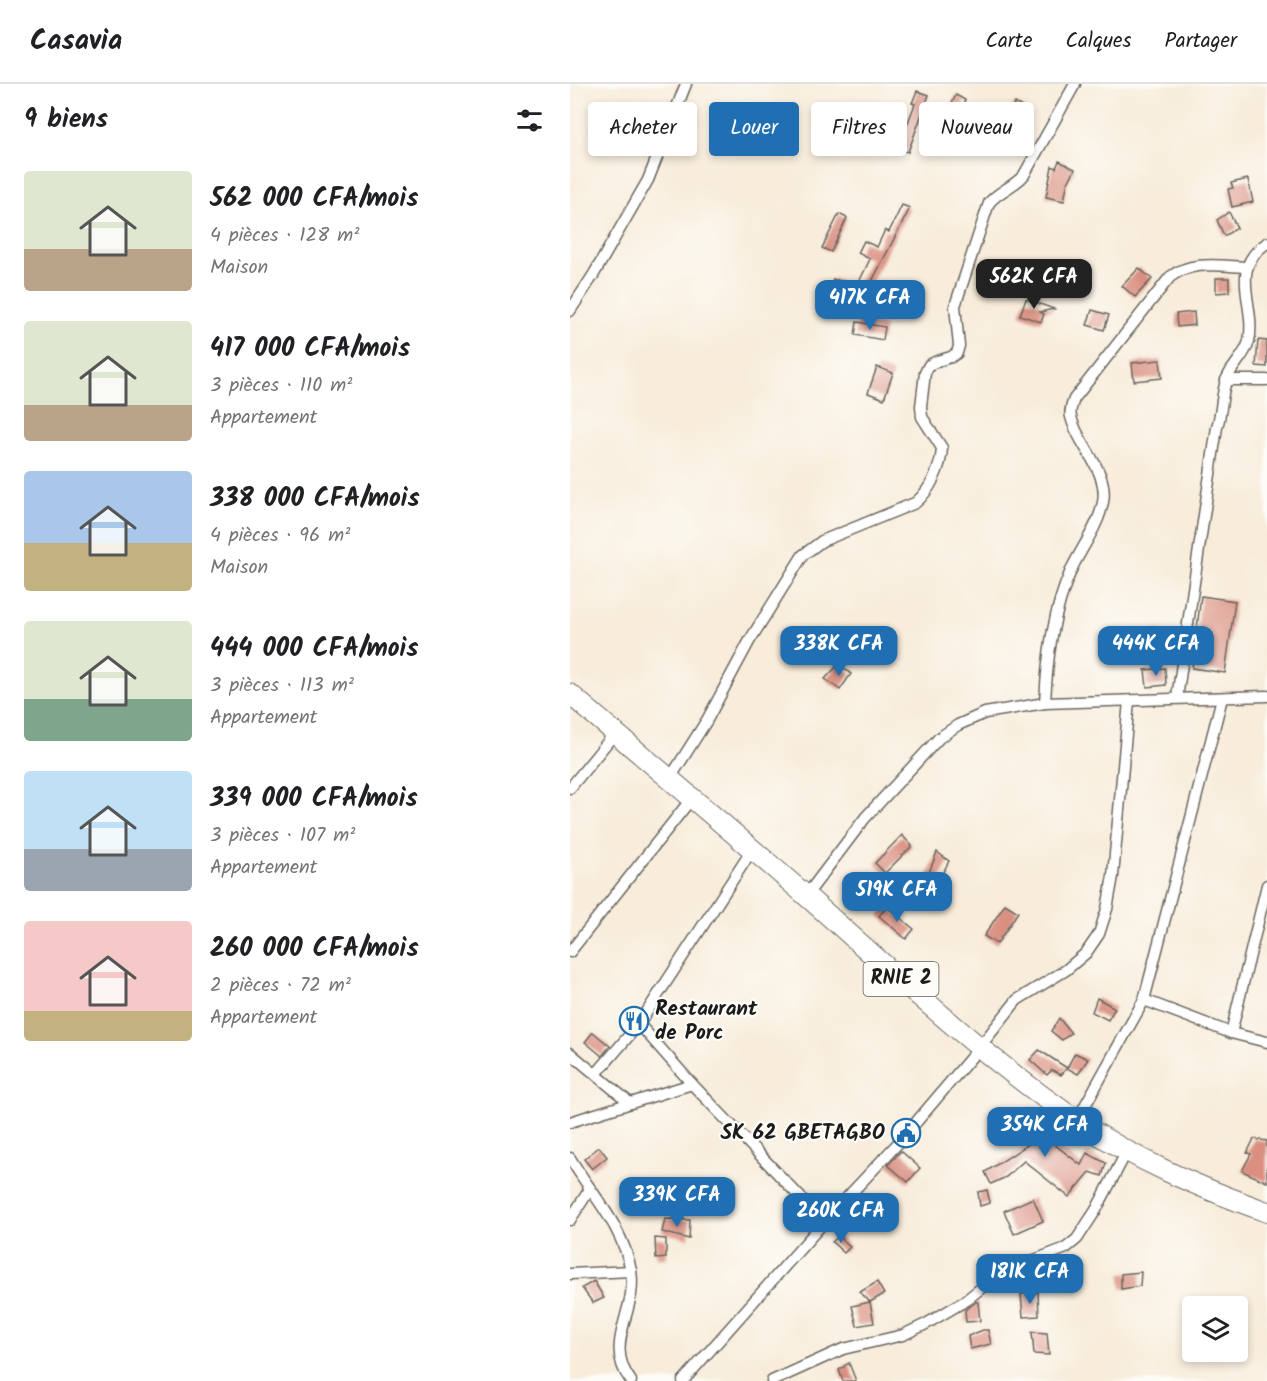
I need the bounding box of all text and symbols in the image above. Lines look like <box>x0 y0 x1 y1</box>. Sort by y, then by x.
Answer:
text: Casavia <box>30 19 122 64</box>
text: Carte <box>985 25 1032 58</box>
text: Calques <box>1065 25 1131 58</box>
text: Partager <box>1164 25 1237 58</box>
text: 9 biens <box>24 99 108 141</box>
chip: Acheter <box>588 102 697 156</box>
chip: Louer <box>709 102 799 156</box>
chip: Filtres <box>811 102 907 156</box>
chip: Nouveau <box>919 102 1034 156</box>
icon: filters <box>513 104 546 137</box>
text: 562 000 CFA/mois <box>210 178 418 220</box>
icon: home <box>72 195 144 267</box>
text: 4 pièces · 128 m² <box>210 220 359 252</box>
text: Maison <box>210 252 268 284</box>
pin: 562K CFA <box>972 259 1096 310</box>
text: 562K CFA <box>990 262 1078 294</box>
pin: 417K CFA <box>808 280 932 331</box>
text: 417K CFA <box>829 283 911 315</box>
text: 417 000 CFA/mois <box>210 328 410 370</box>
icon: home <box>72 345 144 417</box>
text: 3 pièces · 110 m² <box>210 370 352 402</box>
text: Appartement <box>210 402 317 434</box>
text: 338 000 CFA/mois <box>210 478 420 520</box>
icon: home <box>72 495 144 567</box>
text: 4 pièces · 96 m² <box>210 520 350 552</box>
text: Maison <box>210 552 268 584</box>
pin: 338K CFA <box>777 626 901 677</box>
pin: 444K CFA <box>1094 626 1218 677</box>
text: 444 000 CFA/mois <box>210 628 418 670</box>
text: 338K CFA <box>794 629 884 661</box>
text: 444K CFA <box>1112 629 1200 661</box>
icon: home <box>72 645 144 717</box>
text: 3 pièces · 113 m² <box>210 670 354 702</box>
text: Appartement <box>210 702 317 734</box>
text: 339 000 CFA/mois <box>210 778 418 820</box>
icon: home <box>72 795 144 867</box>
text: 3 pièces · 107 m² <box>210 820 355 852</box>
text: Appartement <box>210 852 317 884</box>
pin: 519K CFA <box>835 872 959 923</box>
text: 519K CFA <box>856 875 938 907</box>
text: 260 000 CFA/mois <box>210 928 419 970</box>
icon: home <box>72 945 144 1017</box>
road number: RNIE 2 <box>864 962 938 996</box>
text: 2 pièces · 72 m² <box>210 970 351 1002</box>
place label: Restaurant de Porc <box>655 993 758 1050</box>
text: Appartement <box>210 1002 317 1034</box>
restaurant icon: Restaurant de Porc <box>618 1005 650 1037</box>
pin: 354K CFA <box>983 1107 1107 1158</box>
text: 354K CFA <box>1001 1110 1089 1142</box>
place label: SK 62 GBETAGBO <box>720 1117 885 1150</box>
public building icon: SK 62 GBETAGBO <box>890 1117 922 1149</box>
pin: 339K CFA <box>615 1177 739 1228</box>
text: 339K CFA <box>633 1180 721 1212</box>
pin: 260K CFA <box>779 1193 903 1244</box>
text: 260K CFA <box>797 1196 885 1228</box>
pin: 181K CFA <box>968 1254 1092 1305</box>
text: 181K CFA <box>990 1257 1070 1289</box>
map controls <box>1182 1296 1248 1362</box>
button: layers <box>1182 1296 1248 1362</box>

